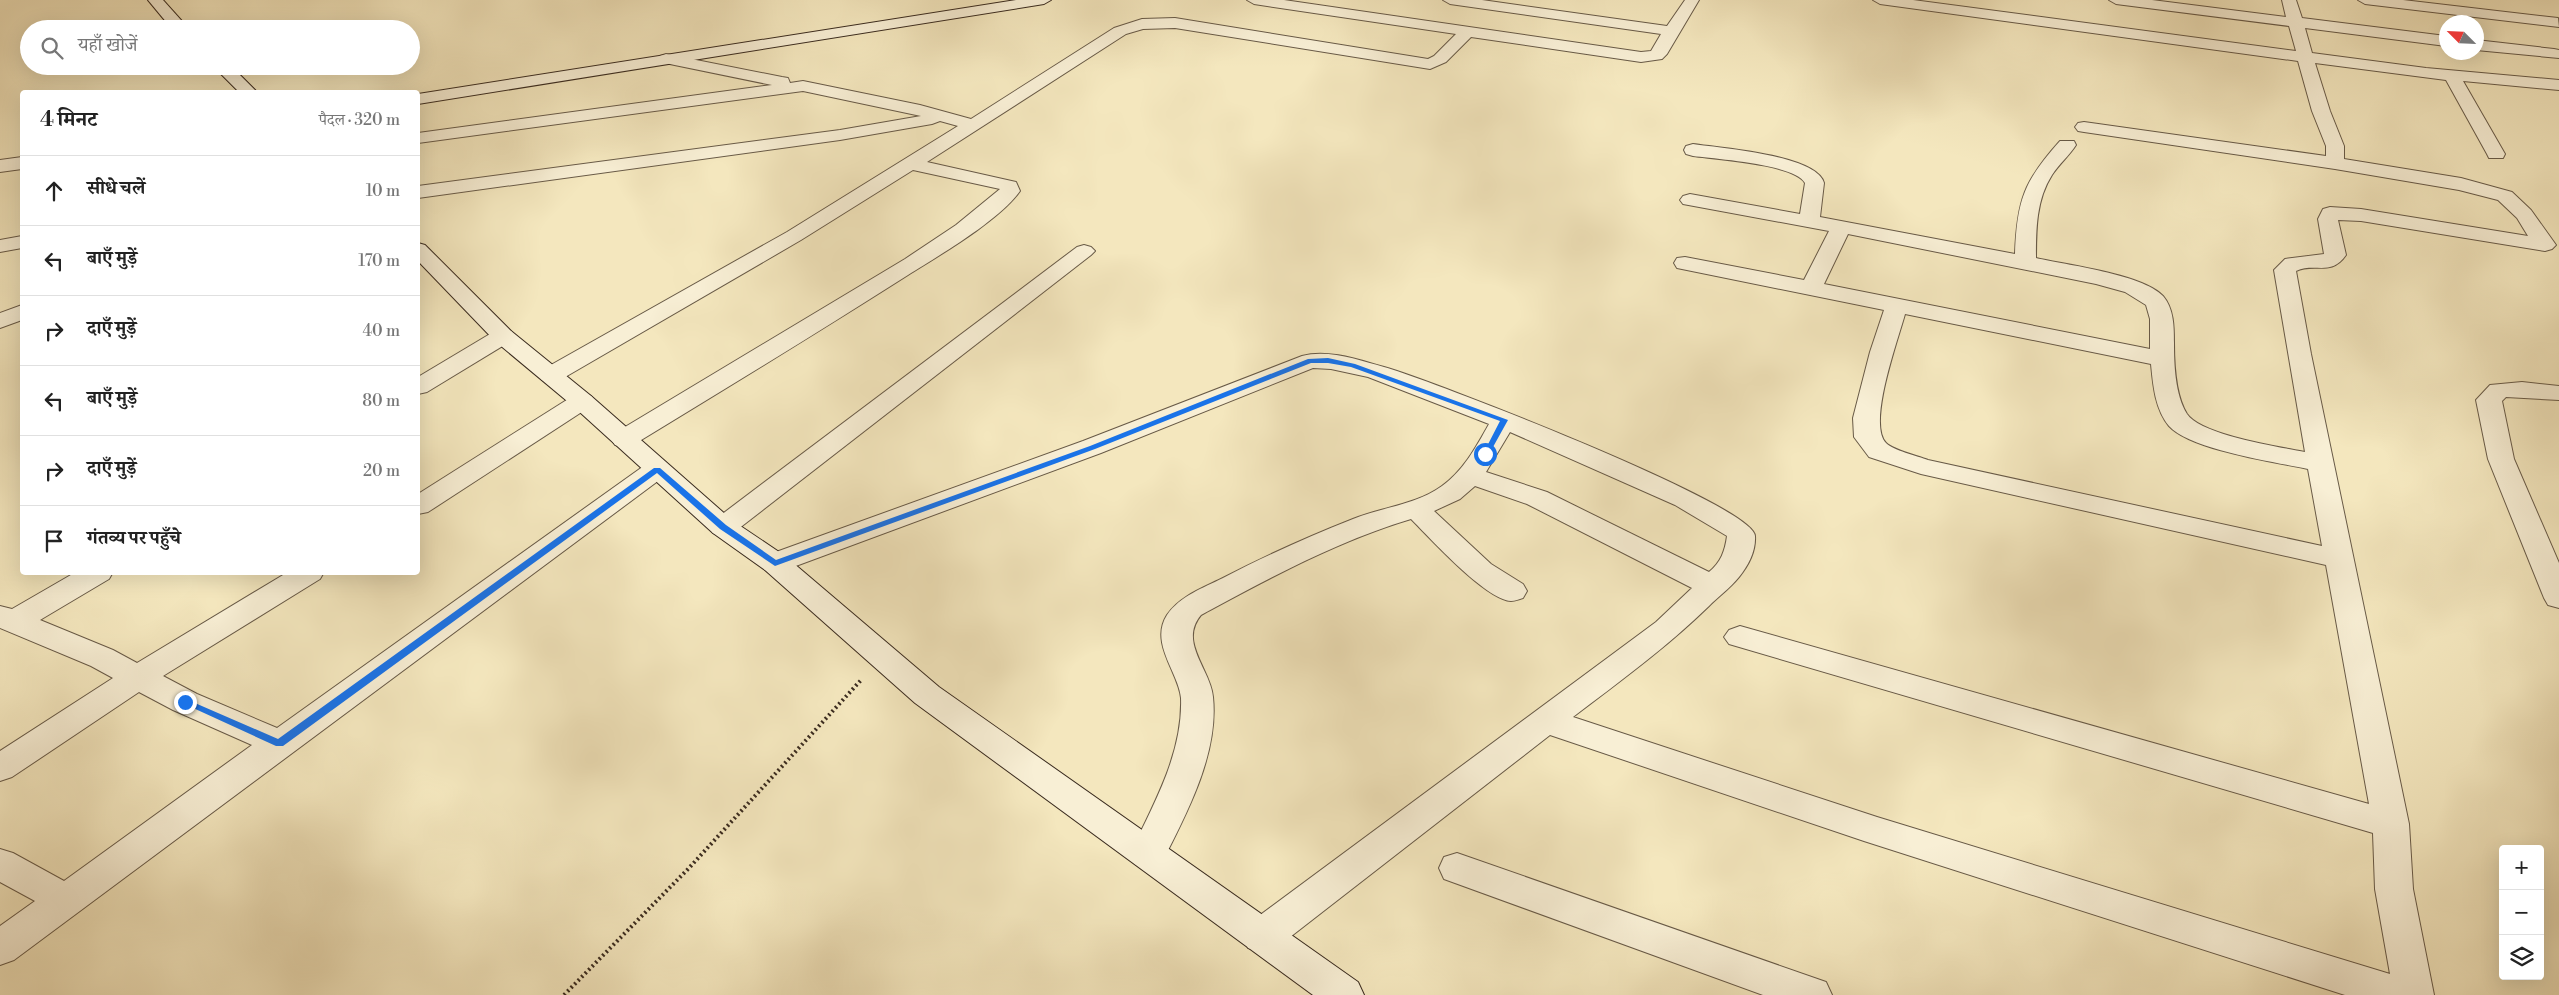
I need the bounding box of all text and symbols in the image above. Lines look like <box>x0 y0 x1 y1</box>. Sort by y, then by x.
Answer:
north arrow <box>2439 15 2484 60</box>
search box <box>20 20 420 75</box>
text: यहाँ खोजें <box>78 33 138 57</box>
icon: search <box>38 34 66 62</box>
text: 4 मिनट <box>40 107 97 133</box>
text: पैदल · 320 m <box>319 110 400 130</box>
text: सीधे चलें <box>87 176 145 200</box>
icon: ahead <box>40 177 68 205</box>
text: 10 m <box>366 181 400 201</box>
text: बाएँ मुड़ें <box>87 246 137 270</box>
icon: left <box>40 247 68 275</box>
text: 170 m <box>358 251 400 271</box>
text: दाएँ मुड़ें <box>87 316 137 340</box>
icon: right <box>40 317 68 345</box>
text: 40 m <box>363 321 400 341</box>
text: बाएँ मुड़ें <box>87 386 137 410</box>
icon: left <box>40 387 68 415</box>
text: 80 m <box>362 391 400 411</box>
route start <box>1474 443 1497 466</box>
text: दाएँ मुड़ें <box>87 456 137 480</box>
icon: right <box>40 457 68 485</box>
text: 20 m <box>363 461 400 481</box>
text: गंतव्य पर पहुँचे <box>87 526 181 550</box>
icon: arrive <box>40 527 68 555</box>
route end <box>174 691 197 714</box>
map controls <box>2499 845 2544 980</box>
button: + <box>2499 845 2544 890</box>
button: − <box>2499 890 2544 935</box>
button: layers <box>2499 935 2544 980</box>

